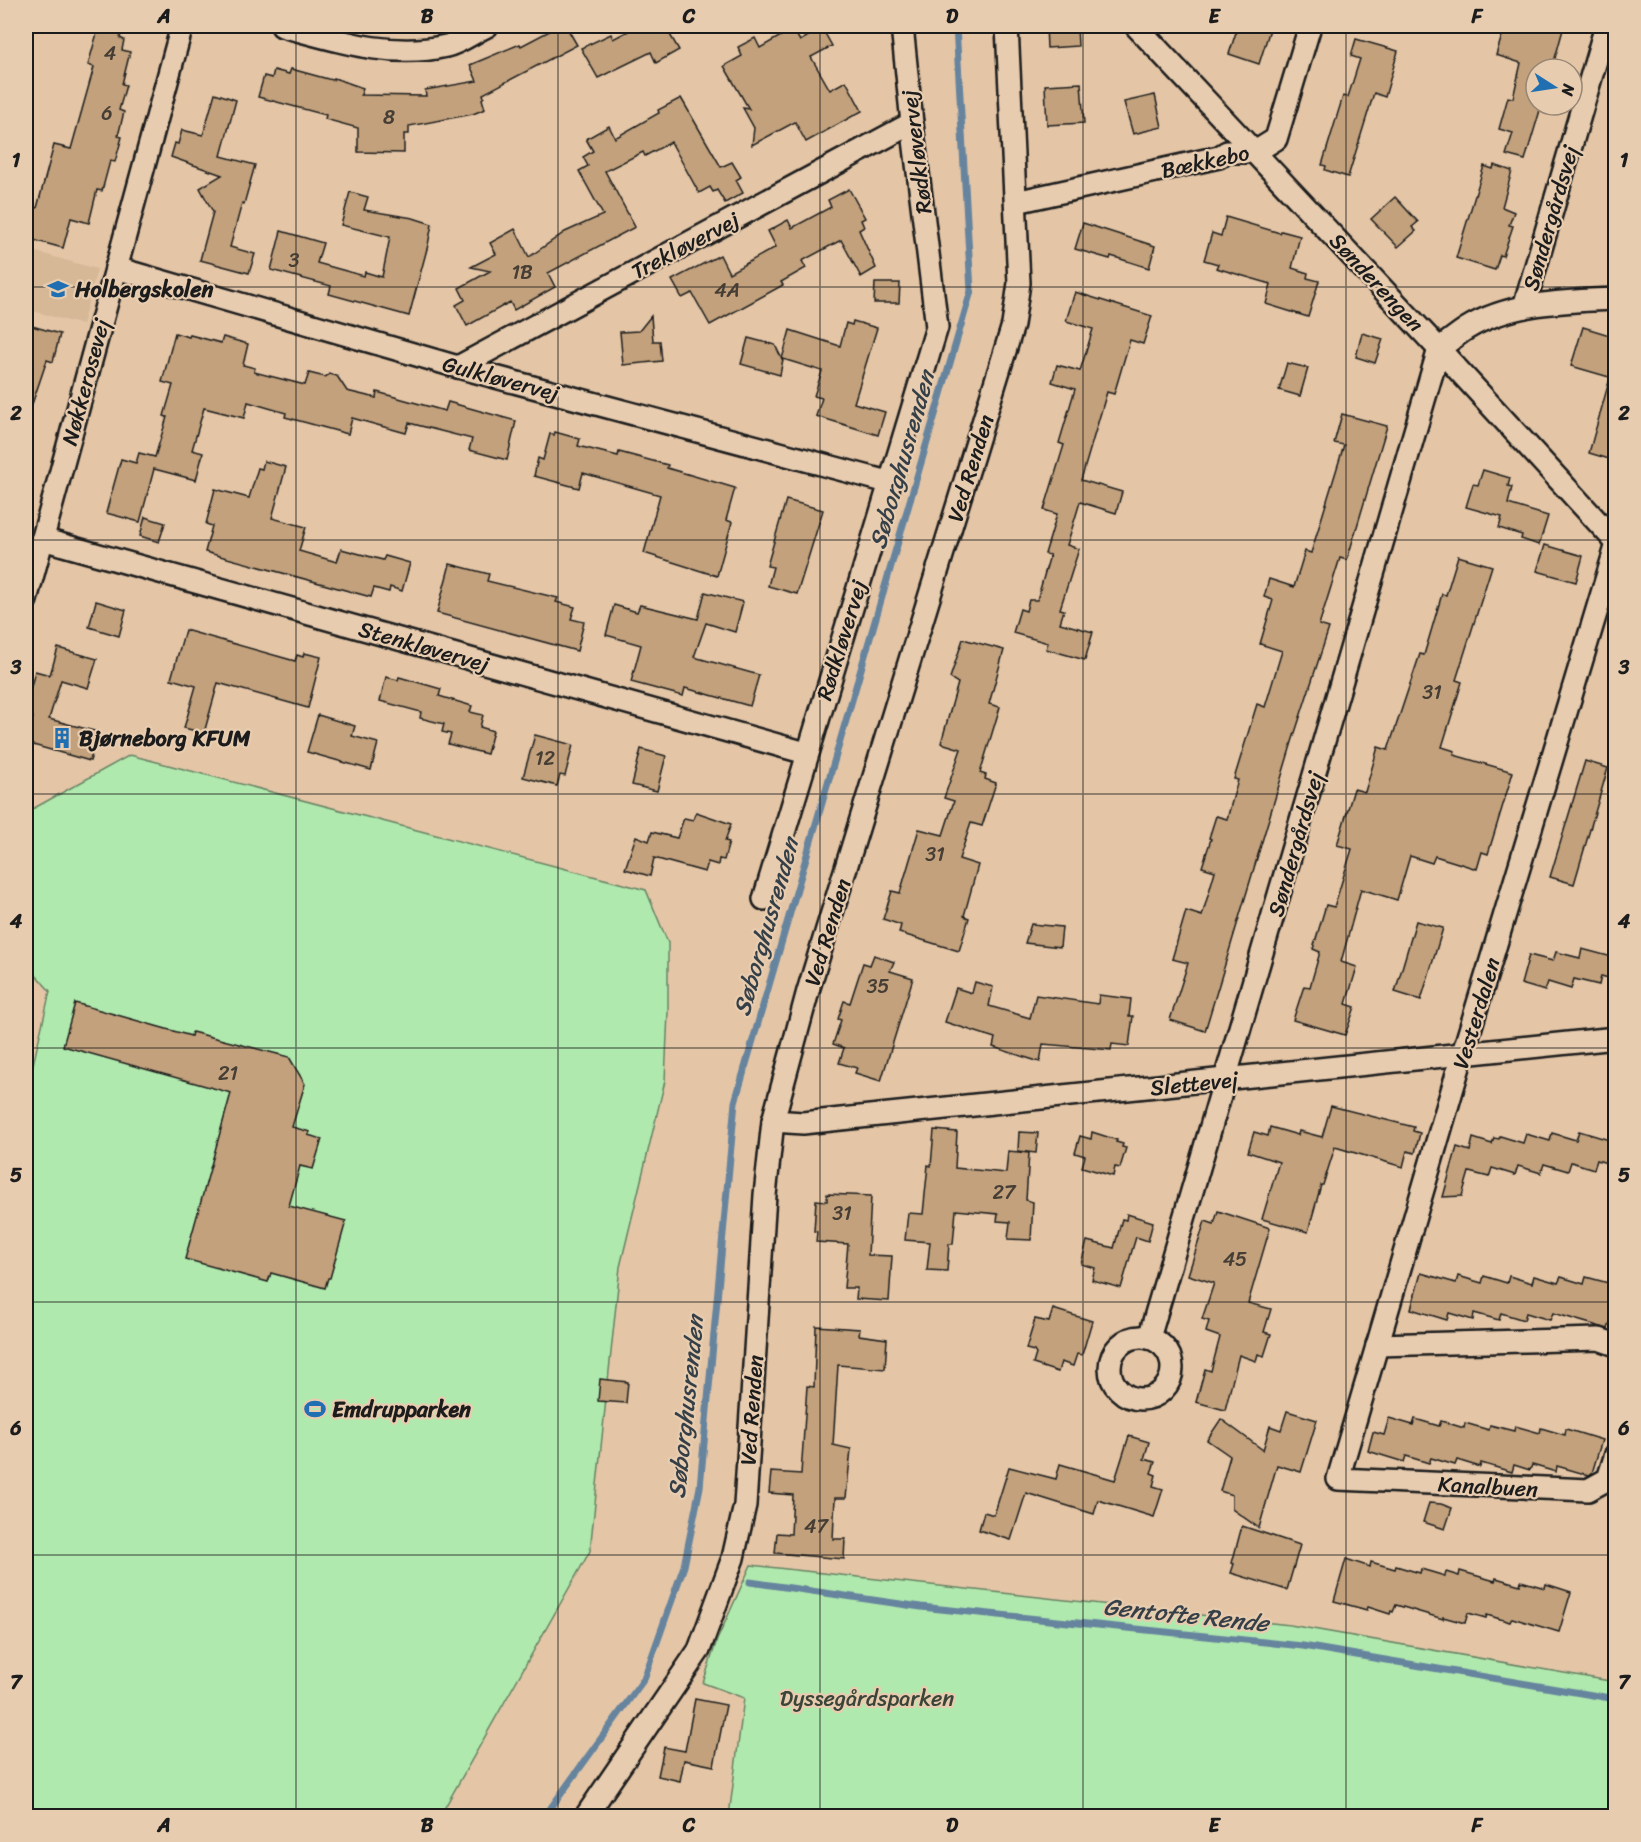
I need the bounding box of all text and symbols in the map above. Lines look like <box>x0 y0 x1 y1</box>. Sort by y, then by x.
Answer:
text: A <box>156 0 171 34</box>
text: B <box>421 0 434 34</box>
text: C <box>682 0 696 34</box>
text: D <box>946 0 959 34</box>
text: E <box>1208 0 1221 34</box>
text: F <box>1471 0 1484 34</box>
house number: 4 <box>104 36 116 71</box>
north arrow <box>1524 57 1584 117</box>
text: N <box>1553 81 1584 99</box>
street label: Rødkløvervej <box>889 87 943 216</box>
house number: 6 <box>101 96 113 131</box>
house number: 8 <box>383 100 395 135</box>
street label: Bækkebo <box>1157 133 1253 190</box>
street label: Søndergårdsvej <box>1511 139 1590 295</box>
text: 1 <box>12 143 21 178</box>
text: 1 <box>1620 143 1629 178</box>
street label: Trekløvervej <box>624 200 747 290</box>
street label: Sønderengen <box>1320 223 1434 342</box>
house number: 3 <box>289 243 300 278</box>
house number: 1B <box>511 255 533 290</box>
place label: Holbergskolen <box>74 270 213 309</box>
house number: 4A <box>714 273 740 308</box>
school or university icon: Holbergskolen <box>46 277 70 301</box>
street label: Nøkkerosevej <box>50 313 122 450</box>
street label: Gulkløvervej <box>438 344 564 413</box>
water label: Søborghusrenden <box>857 363 948 554</box>
text: 2 <box>9 396 22 431</box>
text: 2 <box>1617 396 1630 431</box>
street label: Ved Renden <box>936 409 1005 527</box>
street label: Rødkløvervej <box>805 574 879 705</box>
street label: Stenkløvervej <box>354 609 495 684</box>
text: 3 <box>10 650 22 685</box>
text: 3 <box>1618 650 1630 685</box>
house number: 31 <box>1422 675 1442 710</box>
place label: Bjørneborg KFUM <box>79 719 251 758</box>
building icon: Bjørneborg KFUM <box>50 726 74 750</box>
house number: 12 <box>535 741 556 776</box>
street label: Søndergårdsvej <box>1256 765 1335 921</box>
water label: Søborghusrenden <box>721 830 812 1021</box>
house number: 31 <box>925 837 945 872</box>
street label: Ved Renden <box>793 873 862 991</box>
text: 4 <box>9 904 23 939</box>
text: 4 <box>1617 904 1631 939</box>
street label: Vesterdalen <box>1441 952 1512 1074</box>
house number: 35 <box>866 969 890 1004</box>
house number: 21 <box>218 1056 238 1091</box>
street label: Slettevej <box>1148 1059 1241 1107</box>
text: 5 <box>10 1158 22 1193</box>
text: 5 <box>1618 1158 1630 1193</box>
house number: 27 <box>993 1175 1017 1210</box>
house number: 31 <box>832 1196 852 1231</box>
house number: 45 <box>1223 1242 1247 1277</box>
water label: Søborghusrenden <box>656 1311 717 1500</box>
street label: Ved Renden <box>728 1353 775 1467</box>
place label: Emdrupparken <box>332 1390 471 1429</box>
sports icon: Emdrupparken <box>303 1397 327 1421</box>
text: 6 <box>9 1411 22 1446</box>
text: 6 <box>1617 1411 1630 1446</box>
street label: Kanalbuen <box>1437 1464 1539 1509</box>
house number: 47 <box>804 1509 830 1544</box>
water label: Gentofte Rende <box>1101 1585 1273 1645</box>
text: 7 <box>10 1665 23 1700</box>
text: 7 <box>1618 1665 1631 1700</box>
park label: Dyssegårdsparken <box>780 1679 954 1718</box>
text: A <box>156 1808 171 1842</box>
text: B <box>421 1808 434 1842</box>
text: C <box>682 1808 696 1842</box>
text: D <box>946 1808 959 1842</box>
text: E <box>1208 1808 1221 1842</box>
text: F <box>1471 1808 1484 1842</box>

